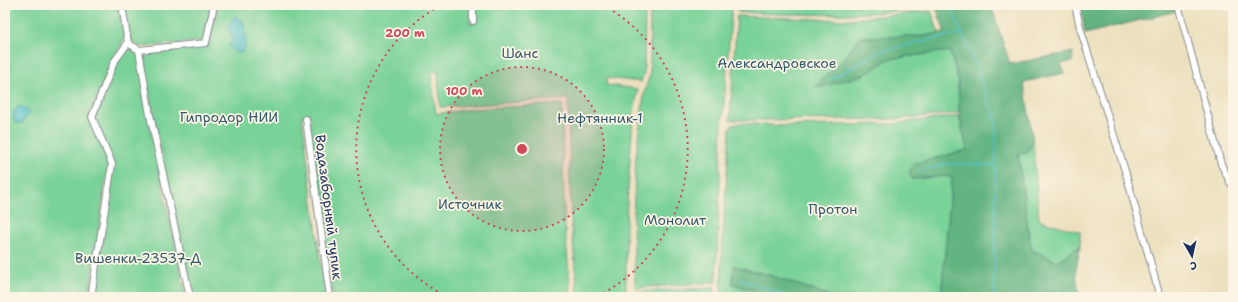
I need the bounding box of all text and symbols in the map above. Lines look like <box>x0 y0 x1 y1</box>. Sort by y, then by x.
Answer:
text: 200 m <box>385 25 425 41</box>
park label: Шанс <box>501 44 539 62</box>
park label: Александровское <box>717 54 837 72</box>
text: 100 m <box>446 83 483 99</box>
park label: Гипродор НИИ <box>180 108 278 126</box>
park label: Нефтянник-1 <box>557 109 643 127</box>
street label: Водазаборный тупик <box>311 133 347 281</box>
centre of rings <box>515 142 529 156</box>
park label: Источник <box>438 195 503 213</box>
park label: Протон <box>809 200 857 218</box>
park label: Монолит <box>644 211 707 229</box>
north arrow <box>1172 236 1212 276</box>
park label: Вишенки-23537-Д <box>75 249 201 267</box>
text: С <box>1189 257 1198 273</box>

